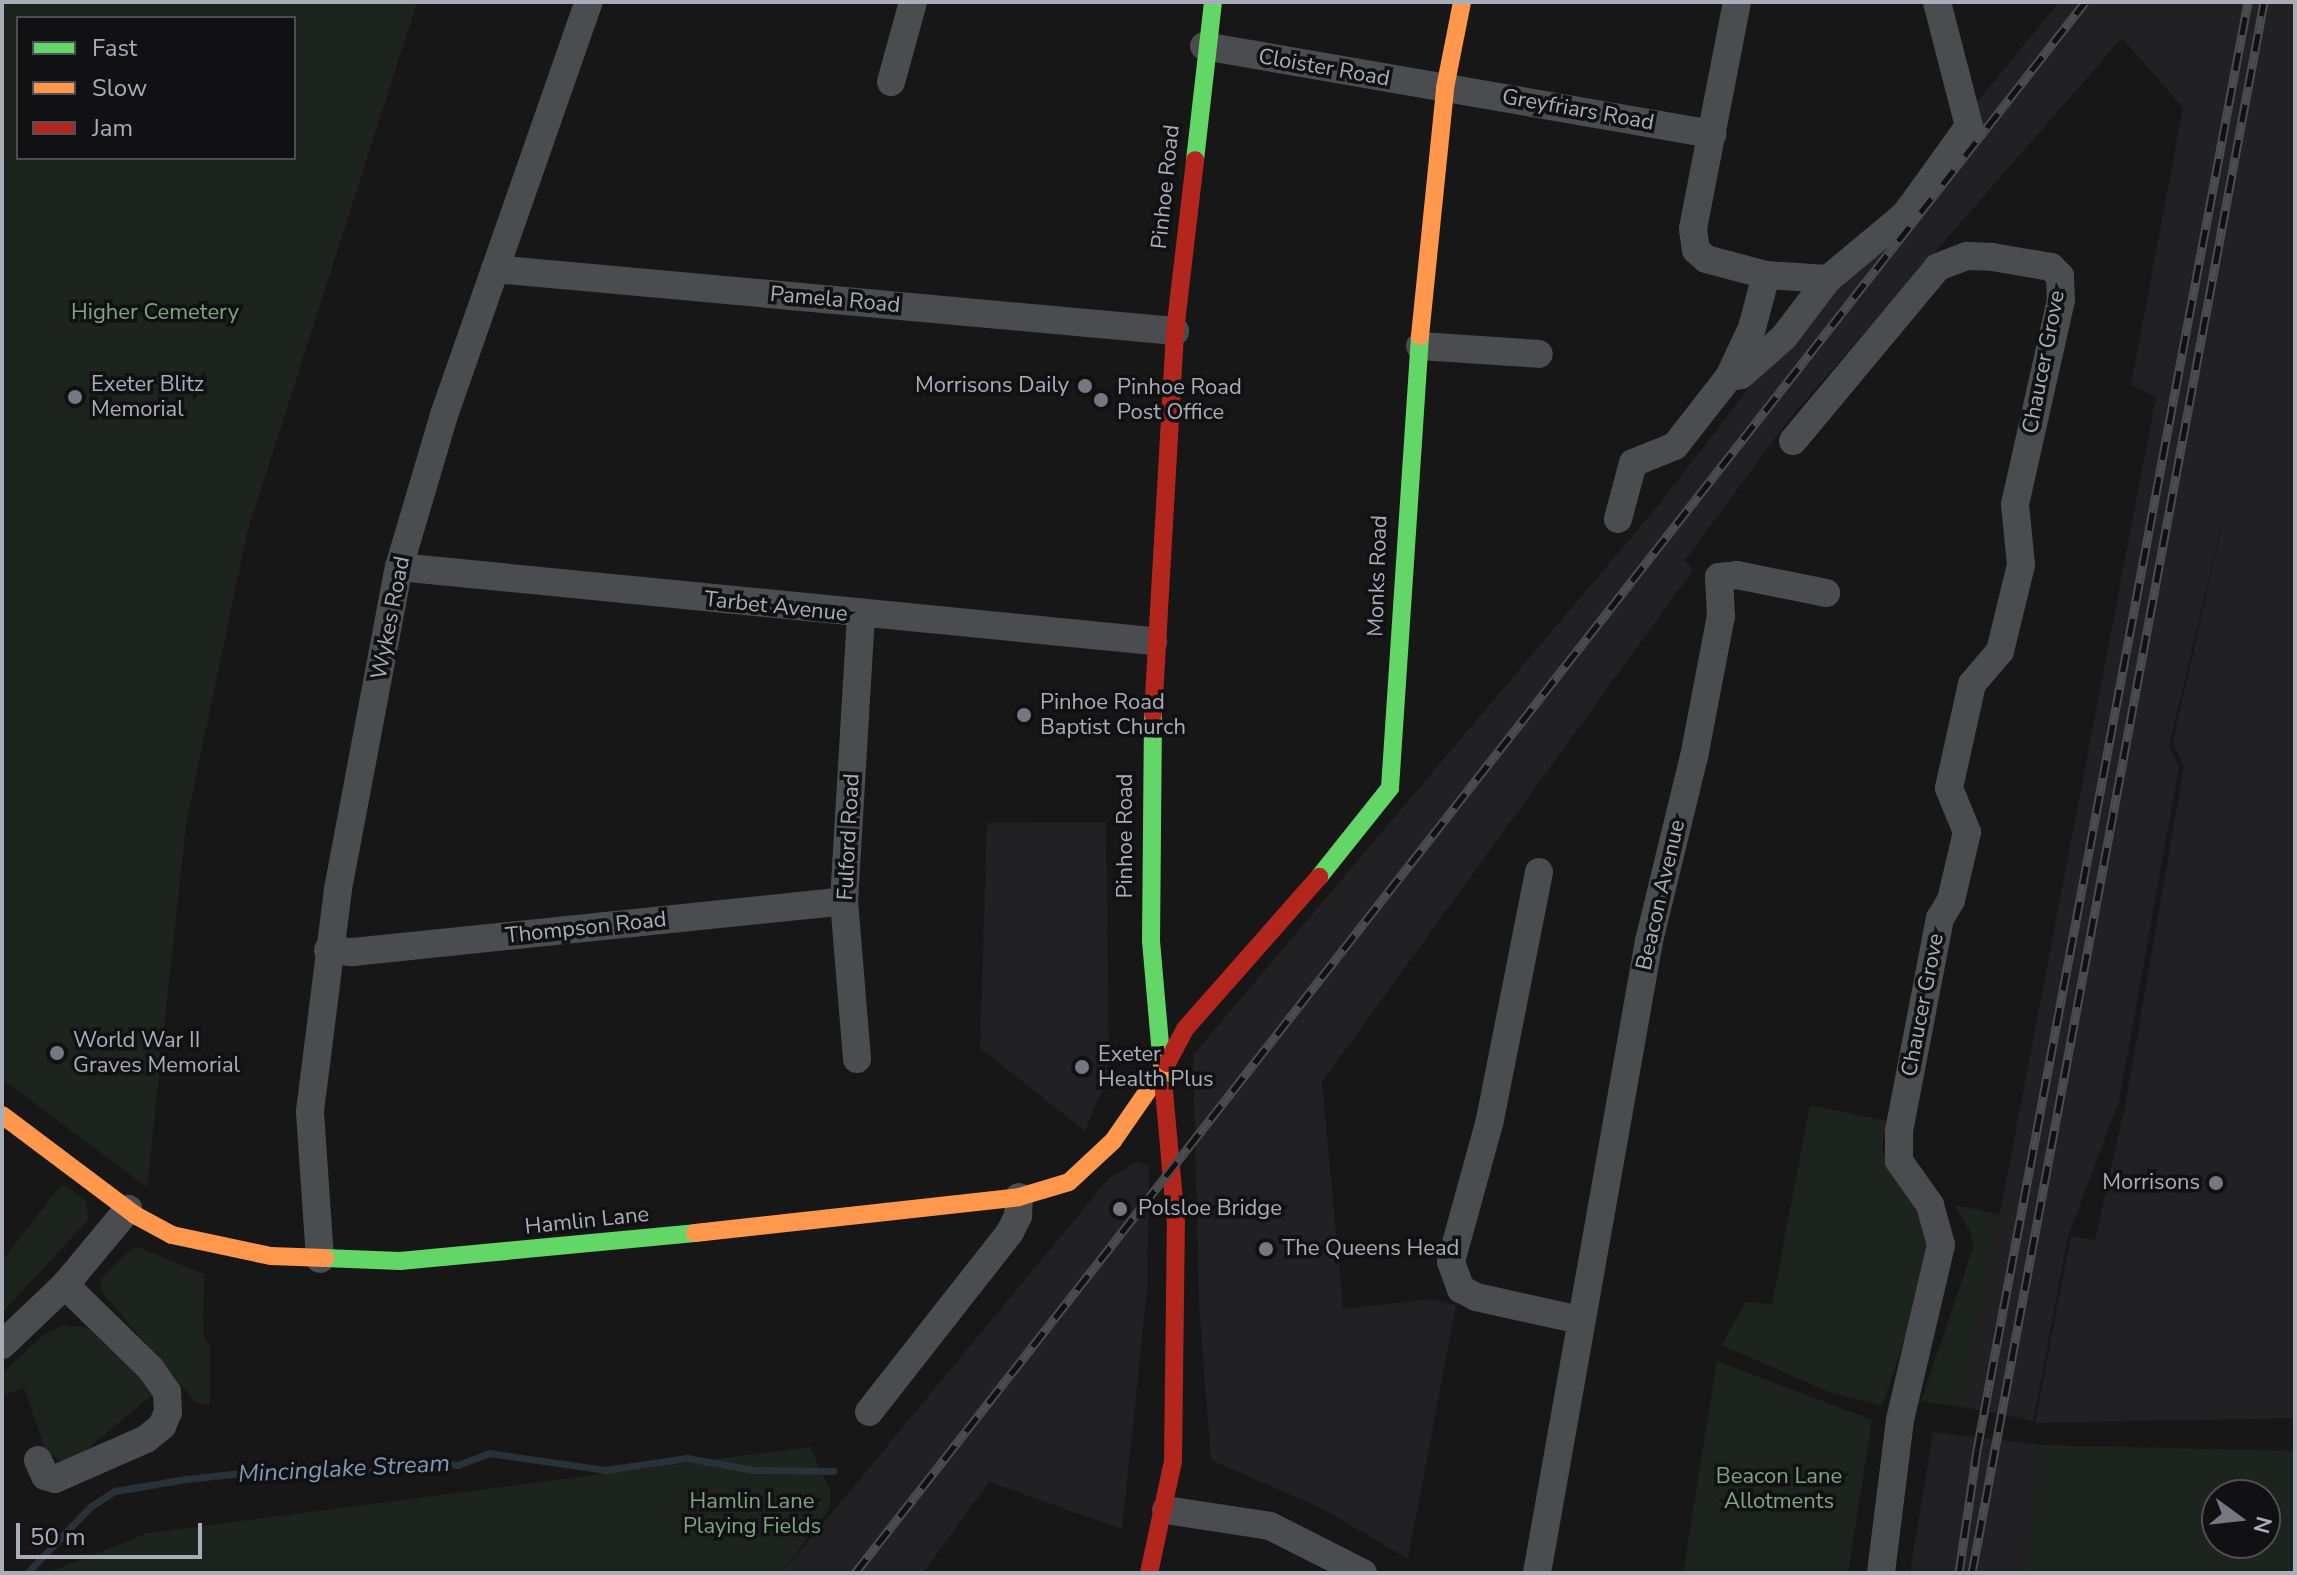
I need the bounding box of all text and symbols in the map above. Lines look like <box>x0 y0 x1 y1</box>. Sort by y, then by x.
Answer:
legend <box>16 16 296 160</box>
text: Fast <box>92 32 137 64</box>
street label: Cloister Road <box>1256 43 1392 93</box>
text: Slow <box>92 72 147 104</box>
street label: Greyfriars Road <box>1500 84 1656 136</box>
text: Jam <box>92 112 133 144</box>
street label: Pinhoe Road <box>1146 124 1186 250</box>
street label: Pamela Road <box>769 281 901 319</box>
street label: Chaucer Grove <box>2017 288 2071 436</box>
park label: Higher Cemetery <box>71 300 239 326</box>
place label: Exeter Blitz Memorial <box>91 371 204 422</box>
place label: Morrisons Daily <box>915 373 1069 399</box>
place label: Pinhoe Road Post Office <box>1117 374 1242 426</box>
marker: Morrisons Daily <box>1076 377 1094 395</box>
marker: Exeter Blitz Memorial <box>66 388 84 406</box>
marker: Pinhoe Road Post Office <box>1092 391 1110 409</box>
street label: Monks Road <box>1363 515 1393 637</box>
street label: Wykes Road <box>366 554 416 682</box>
street label: Tarbet Avenue <box>703 586 849 628</box>
place label: Pinhoe Road Baptist Church <box>1040 689 1186 740</box>
marker: Pinhoe Road Baptist Church <box>1015 706 1033 724</box>
street label: Fulford Road <box>832 773 866 901</box>
street label: Pinhoe Road <box>1113 774 1139 898</box>
street label: Beacon Avenue <box>1631 817 1691 973</box>
street label: Thompson Road <box>504 906 668 950</box>
street label: Chaucer Grove <box>1896 931 1950 1079</box>
place label: World War II Graves Memorial <box>73 1027 240 1078</box>
place label: Exeter Health Plus <box>1098 1041 1214 1092</box>
marker: World War II Graves Memorial <box>48 1044 66 1062</box>
marker: Exeter Health Plus <box>1073 1058 1091 1076</box>
place label: Morrisons <box>2102 1170 2200 1196</box>
marker: Morrisons <box>2207 1174 2225 1192</box>
place label: Polsloe Bridge <box>1138 1196 1282 1222</box>
marker: Polsloe Bridge <box>1109 1198 1131 1220</box>
street label: Hamlin Lane <box>524 1201 650 1241</box>
place label: The Queens Head <box>1282 1236 1459 1262</box>
marker: The Queens Head <box>1257 1240 1275 1258</box>
water label: Mincinglake Stream <box>237 1449 451 1489</box>
park label: Beacon Lane Allotments <box>1716 1463 1842 1514</box>
north arrow <box>2201 1479 2281 1559</box>
park label: Hamlin Lane Playing Fields <box>683 1488 821 1540</box>
scale bar <box>20 1507 206 1557</box>
text: N <box>2246 1513 2279 1537</box>
text: 50 m <box>30 1521 86 1553</box>

